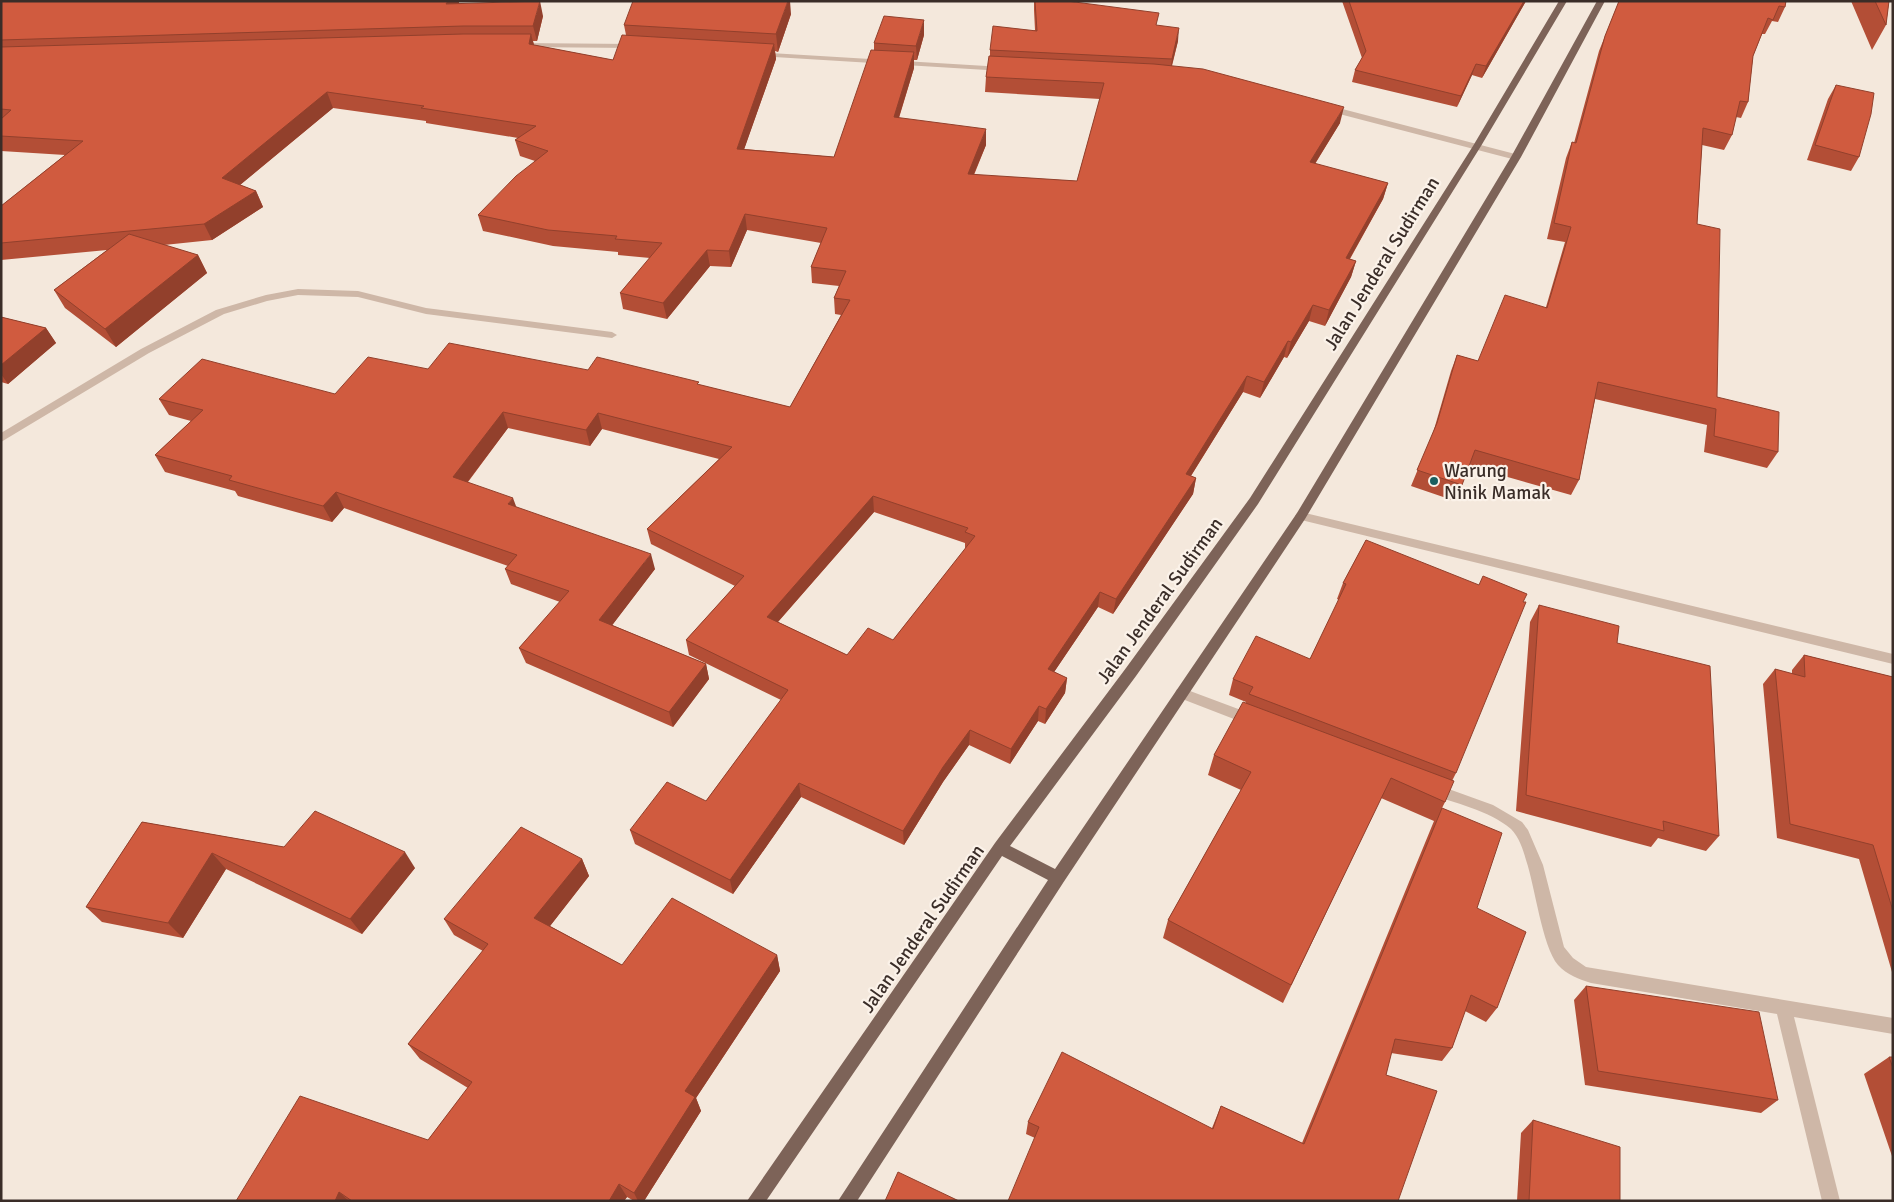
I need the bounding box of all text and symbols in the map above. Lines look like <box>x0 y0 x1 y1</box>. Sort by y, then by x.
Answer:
street label: Jalan Jenderal Sudirman <box>1319 172 1445 355</box>
place label: Warung Ninik Mamak <box>1444 459 1551 505</box>
marker: Warung Ninik Mamak <box>1428 475 1440 487</box>
street label: Jalan Jenderal Sudirman <box>1091 513 1228 689</box>
street label: Jalan Jenderal Sudirman <box>856 840 990 1017</box>

